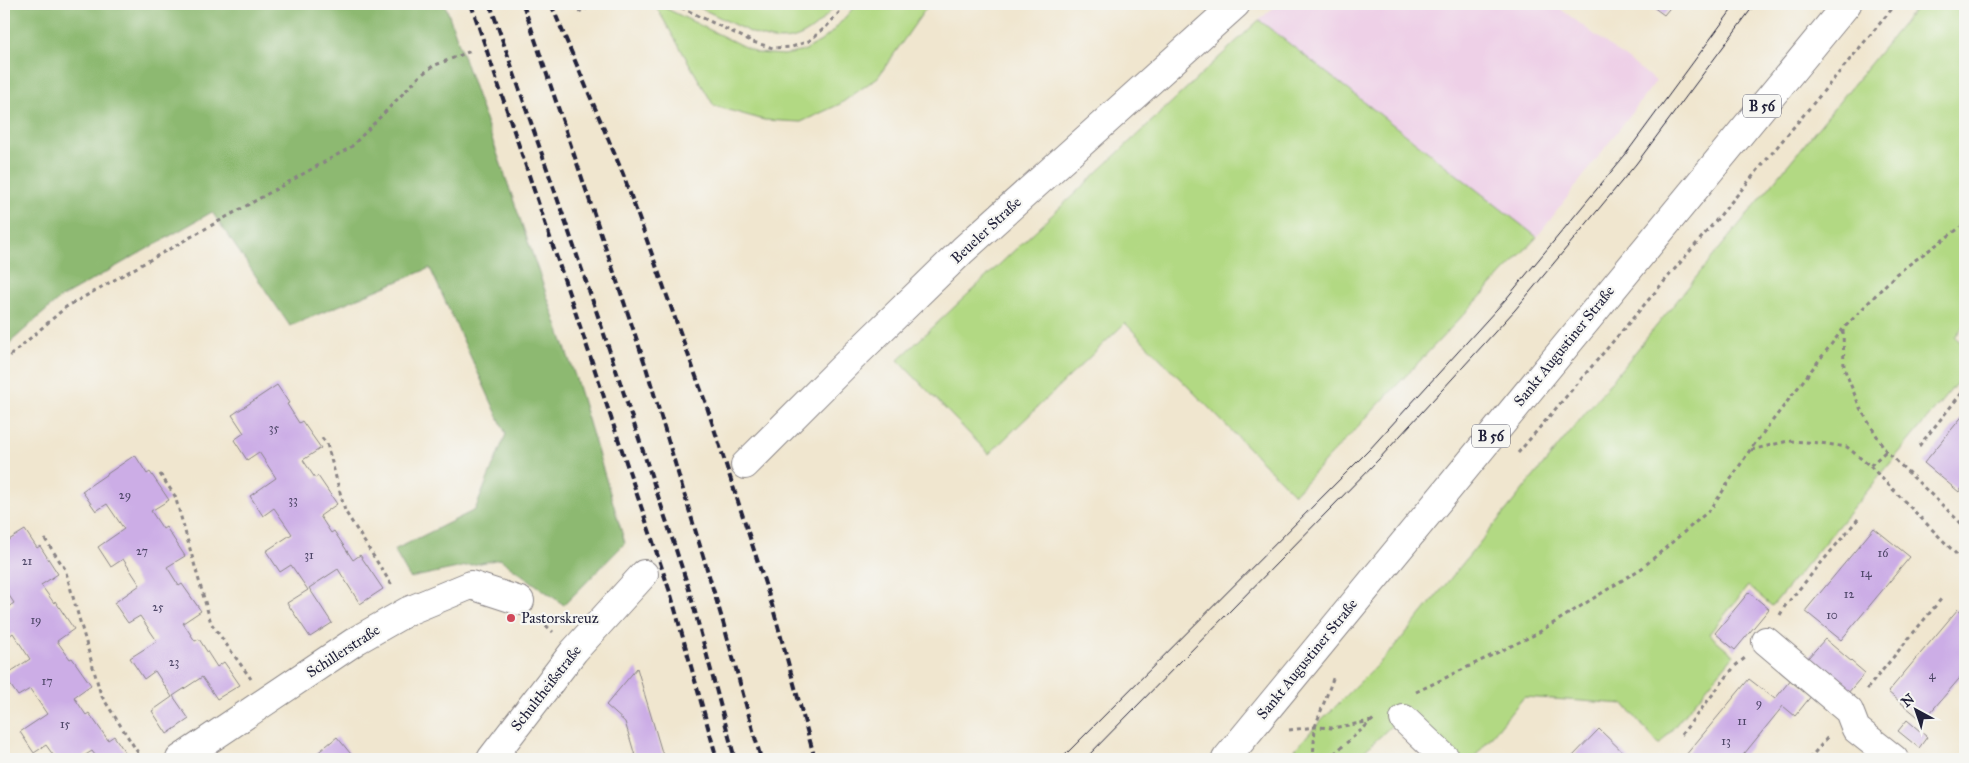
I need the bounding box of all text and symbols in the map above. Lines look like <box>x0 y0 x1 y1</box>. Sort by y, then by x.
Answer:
road number: B 56 <box>1743 94 1781 118</box>
street label: Beueler Straße <box>947 193 1025 267</box>
street label: Sankt Augustiner Straße <box>1510 282 1618 410</box>
house number: 35 <box>269 421 280 435</box>
road number: B 56 <box>1472 424 1510 448</box>
house number: 29 <box>119 488 131 502</box>
house number: 33 <box>288 493 298 507</box>
house number: 27 <box>136 544 148 558</box>
house number: 16 <box>1878 546 1889 560</box>
house number: 31 <box>304 548 314 562</box>
house number: 21 <box>22 554 33 568</box>
house number: 14 <box>1860 566 1872 580</box>
house number: 12 <box>1844 587 1854 601</box>
street label: Sankt Augustiner Straße <box>1253 595 1361 723</box>
house number: 25 <box>152 600 164 614</box>
house number: 10 <box>1826 608 1838 622</box>
place label: Pastorskreuz <box>521 609 599 627</box>
marker: Pastorskreuz <box>505 612 517 624</box>
house number: 19 <box>30 613 42 627</box>
street label: Schillerstraße <box>303 621 383 681</box>
street label: Schultheißstraße <box>507 642 585 734</box>
house number: 23 <box>169 655 180 669</box>
house number: 4 <box>1929 668 1936 682</box>
house number: 17 <box>41 674 53 688</box>
north arrow <box>1892 686 1942 736</box>
text: N <box>1898 690 1918 711</box>
house number: 9 <box>1756 696 1762 710</box>
house number: 11 <box>1737 714 1747 728</box>
house number: 15 <box>60 717 71 731</box>
house number: 13 <box>1721 734 1731 748</box>

